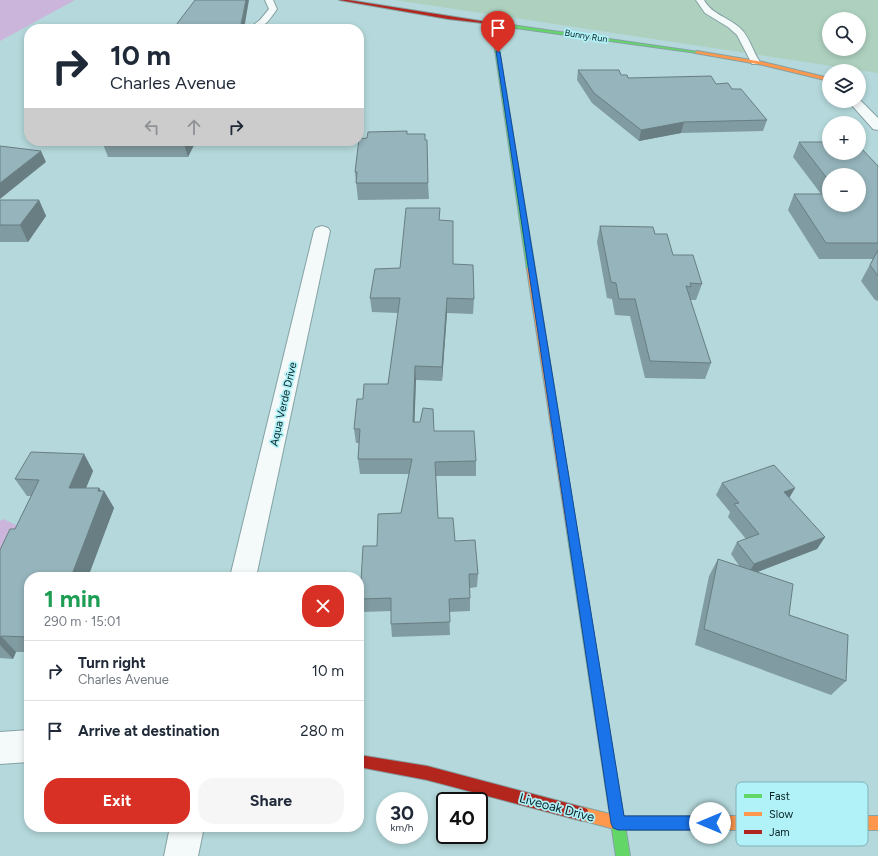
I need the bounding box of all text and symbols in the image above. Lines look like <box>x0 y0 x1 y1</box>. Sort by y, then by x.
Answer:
pin <box>481 11 515 52</box>
map controls <box>822 12 866 212</box>
button: search <box>822 12 866 56</box>
icon: arrive <box>487 17 509 39</box>
street label: Bunny Run <box>564 27 608 44</box>
text: 10 m <box>110 38 171 72</box>
icon: right <box>44 40 96 92</box>
button: layers <box>822 64 866 108</box>
text: Charles Avenue <box>110 72 236 94</box>
icon: left <box>141 116 163 138</box>
icon: ahead <box>183 116 205 138</box>
icon: right <box>225 116 247 138</box>
button: + <box>822 116 866 160</box>
button: − <box>822 168 866 212</box>
street label: Aqua Verde Drive <box>268 361 299 447</box>
text: 1 min <box>44 584 101 613</box>
button: close <box>302 585 344 627</box>
text: 290 m · 15:01 <box>44 614 121 629</box>
text: Turn right <box>78 654 146 672</box>
icon: right <box>44 660 66 682</box>
text: 10 m <box>312 662 344 680</box>
text: Charles Avenue <box>78 672 169 687</box>
icon: arrive <box>44 720 66 742</box>
text: Arrive at destination <box>78 722 219 740</box>
text: 280 m <box>300 722 344 740</box>
button: Exit <box>44 778 190 824</box>
button: Share <box>198 778 344 824</box>
legend <box>736 782 868 846</box>
street label: Liveoak Drive <box>518 790 596 825</box>
text: Fast <box>769 790 790 803</box>
speed limit sign: 40 <box>436 792 488 844</box>
text: 30 <box>390 801 414 825</box>
position arrow <box>689 802 731 844</box>
text: Slow <box>769 808 793 821</box>
text: km/h <box>391 821 413 834</box>
text: Jam <box>769 826 790 839</box>

